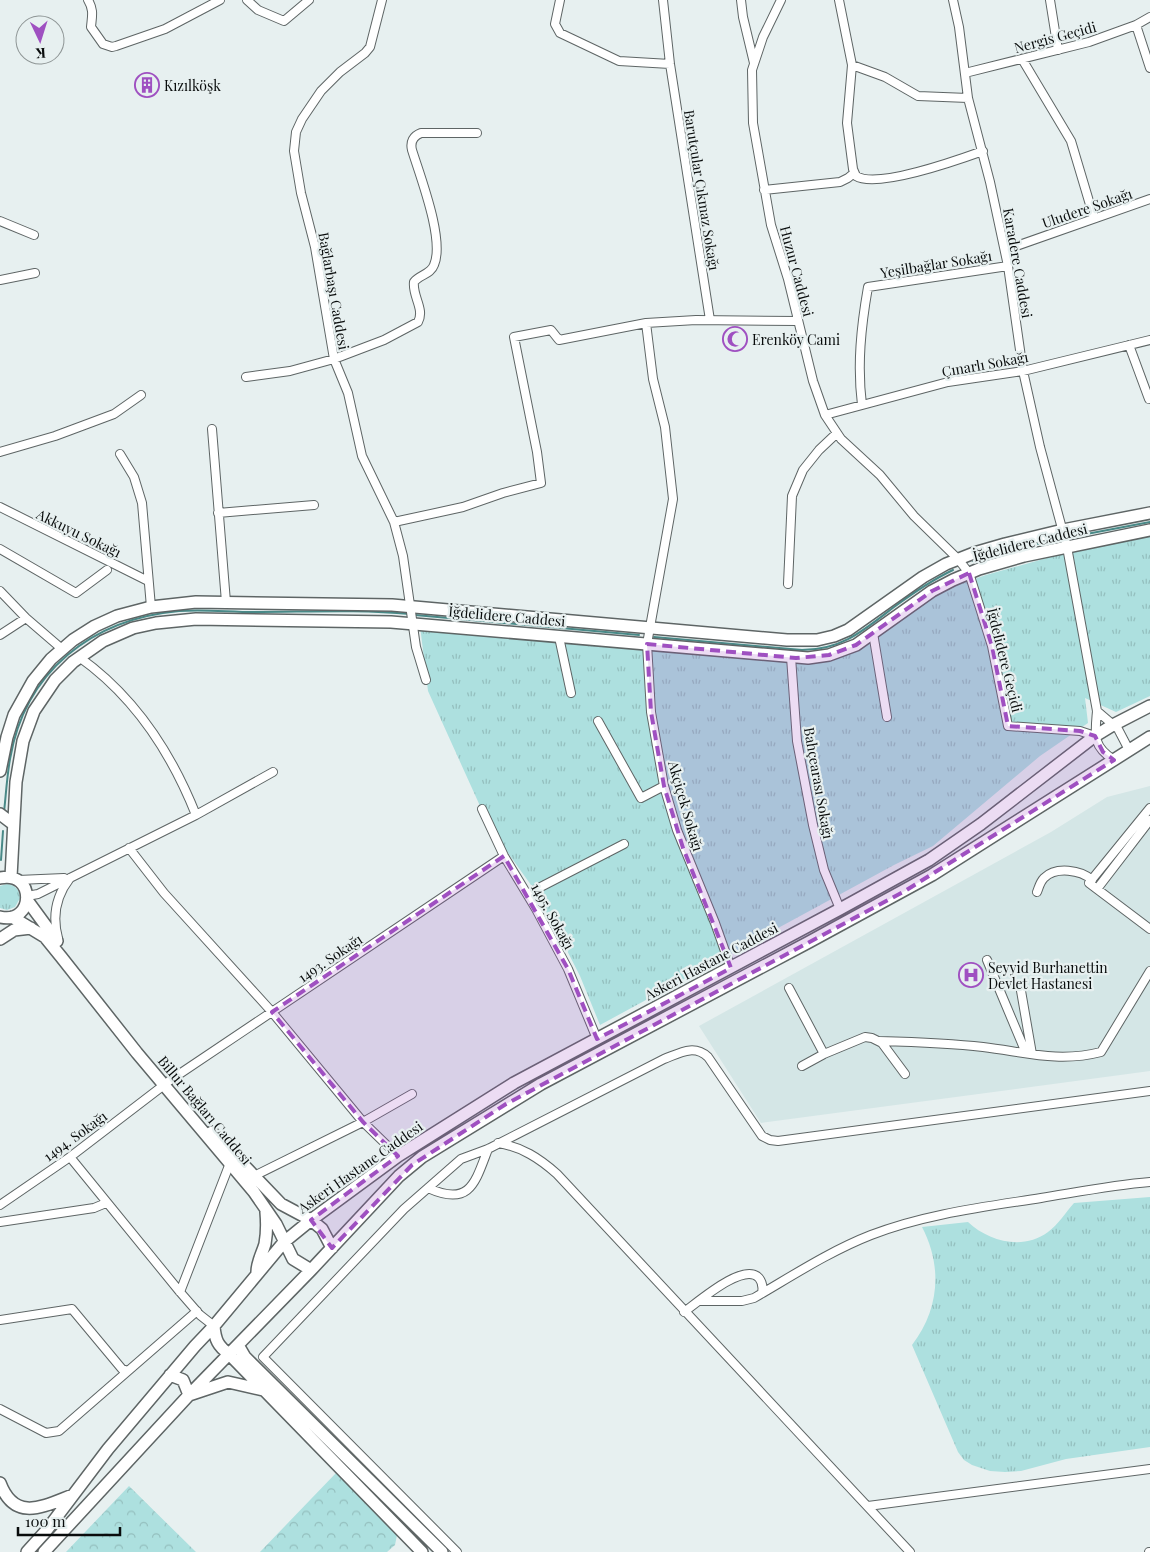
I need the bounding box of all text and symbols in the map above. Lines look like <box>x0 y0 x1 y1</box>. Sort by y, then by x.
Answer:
north arrow <box>15 15 65 65</box>
street label: Nergis Geçidi <box>1012 17 1098 57</box>
text: K <box>34 44 47 63</box>
building icon: Kızılköşk <box>134 72 160 98</box>
place label: Kızılköşk <box>164 76 221 95</box>
street label: Barutçular Çıkmaz Sokağı <box>680 108 724 272</box>
street label: Uludere Sokağı <box>1039 184 1135 232</box>
street label: Karadere Caddesi <box>999 206 1037 320</box>
street label: Huzur Caddesi <box>776 224 818 318</box>
street label: Bağlarbaşı Caddesi <box>314 231 354 351</box>
street label: Yeşilbağlar Sokağı <box>878 246 993 282</box>
mosque icon: Erenköy Cami <box>722 326 748 352</box>
place label: Erenköy Cami <box>752 330 840 349</box>
street label: Çınarlı Sokağı <box>940 347 1030 381</box>
street label: Akkuyu Sokağı <box>33 504 124 562</box>
street label: İğdelidere Caddesi <box>971 519 1089 565</box>
street label: İğdelidere Caddesi <box>448 601 566 631</box>
street label: İğdelidere Geçidi <box>983 606 1027 714</box>
street label: Bahçearası Sokağı <box>800 726 838 840</box>
street label: Akçiçek Sokağı <box>664 758 708 853</box>
street label: 1495. Sokağı <box>527 879 579 953</box>
street label: Askeri Hastane Caddesi <box>640 918 781 1005</box>
street label: 1493. Sokağı <box>294 930 366 986</box>
place label: Seyyid Burhanettin Devlet Hastanesi <box>988 958 1108 993</box>
hospital icon: Seyyid Burhanettin Devlet Hastanesi <box>958 962 984 988</box>
street label: Billur Bağları Caddesi <box>154 1052 256 1168</box>
street label: 1494. Sokağı <box>39 1106 111 1166</box>
street label: Askeri Hastane Caddesi <box>293 1117 426 1218</box>
scale bar <box>18 1504 120 1536</box>
text: 100 m <box>25 1511 66 1531</box>

